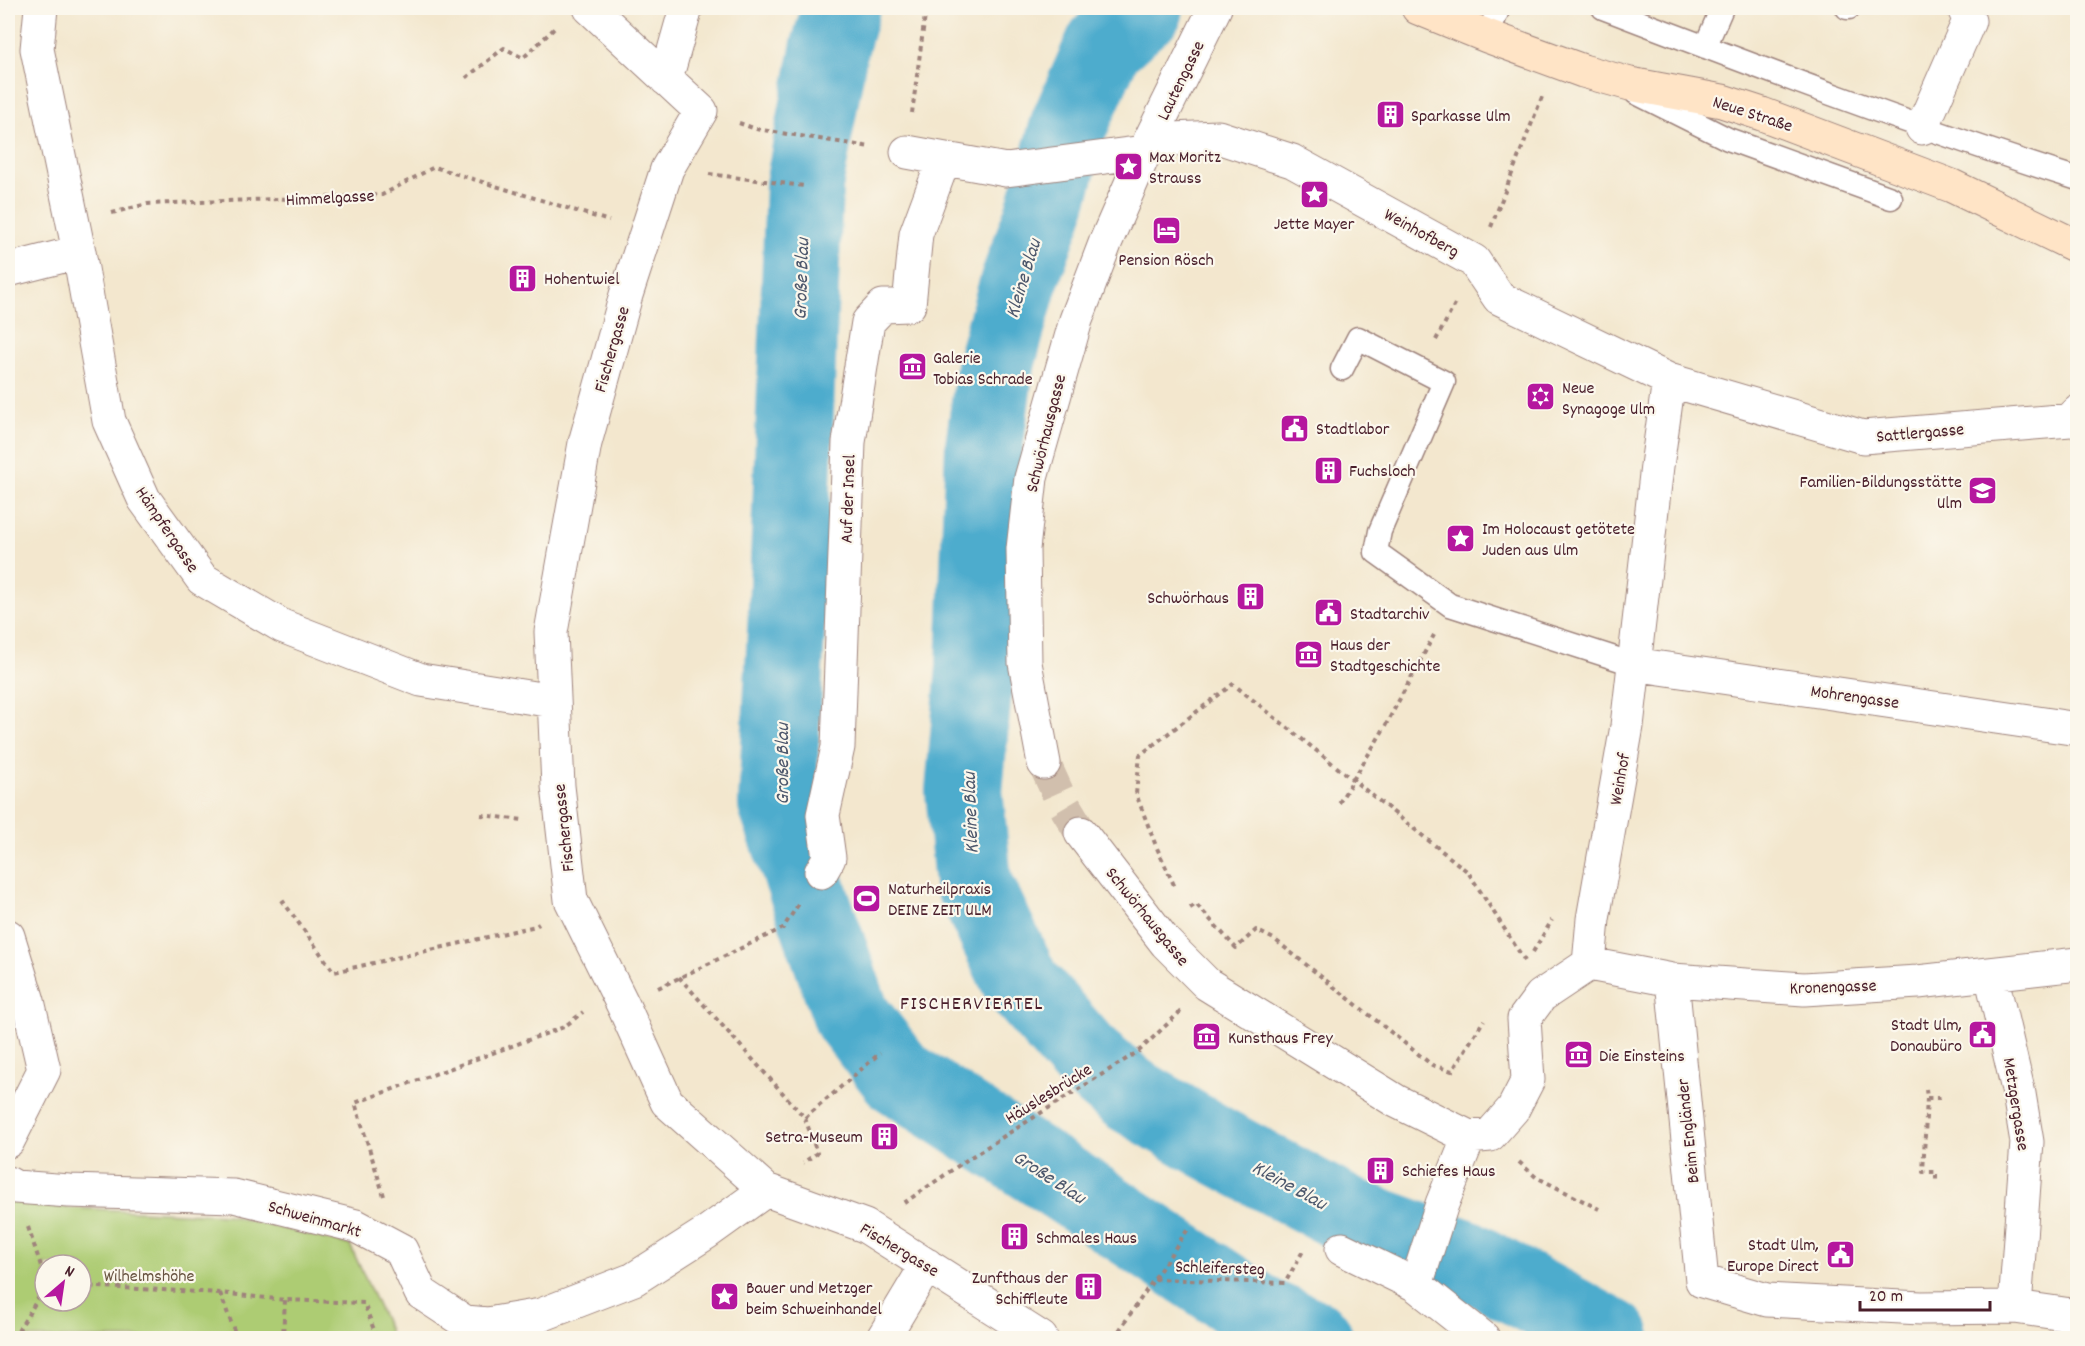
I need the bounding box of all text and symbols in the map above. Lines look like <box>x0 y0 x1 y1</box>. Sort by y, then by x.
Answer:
street label: Lautengasse <box>1152 37 1212 125</box>
street label: Neue Straße <box>1709 91 1796 140</box>
building icon: Sparkasse Ulm <box>1374 99 1406 131</box>
place label: Sparkasse Ulm <box>1411 105 1511 130</box>
place label: Max Moritz Strauss <box>1149 146 1221 192</box>
place icon: Max Moritz Strauss <box>1112 150 1144 182</box>
place icon: Jette Mayer <box>1298 178 1330 210</box>
street label: Himmelgasse <box>285 185 375 214</box>
street label: Weinhofberg <box>1379 203 1463 265</box>
place label: Jette Mayer <box>1274 213 1355 238</box>
hotel icon: Pension Rösch <box>1150 214 1182 246</box>
water label: Kleine Blau <box>1000 235 1051 322</box>
water label: Große Blau <box>788 236 818 320</box>
place label: Pension Rösch <box>1118 249 1214 274</box>
building icon: Hohentwiel <box>507 262 539 294</box>
place label: Hohentwiel <box>544 268 620 293</box>
street label: Fischergasse <box>589 304 638 396</box>
place label: Galerie Tobias Schrade <box>933 347 1033 393</box>
museum icon: Galerie Tobias Schrade <box>896 351 928 383</box>
street label: Schwörhausgasse <box>1021 372 1074 495</box>
place label: Neue Synagoge Ulm <box>1562 377 1655 423</box>
synagogue icon: Neue Synagoge Ulm <box>1525 381 1557 413</box>
public building icon: Stadtlabor <box>1279 412 1311 444</box>
place label: Stadtlabor <box>1316 418 1390 443</box>
street label: Sattlergasse <box>1875 418 1965 451</box>
street label: Auf der Insel <box>835 454 864 544</box>
building icon: Fuchsloch <box>1312 454 1344 486</box>
place label: Fuchsloch <box>1349 460 1416 485</box>
place label: Familien-Bildungsstätte Ulm <box>1799 471 1962 517</box>
school or university icon: Familien-Bildungsstätte Ulm <box>1967 475 1999 507</box>
street label: Hämpfergasse <box>128 482 204 579</box>
place label: Im Holocaust getötete Juden aus Ulm <box>1482 518 1635 564</box>
place icon: Im Holocaust getötete Juden aus Ulm <box>1445 522 1477 554</box>
building icon: Schwörhaus <box>1234 581 1266 613</box>
place label: Schwörhaus <box>1147 587 1229 612</box>
public building icon: Stadtarchiv <box>1313 597 1345 629</box>
place label: Stadtarchiv <box>1350 603 1430 628</box>
place label: Haus der Stadtgeschichte <box>1330 634 1440 680</box>
museum icon: Haus der Stadtgeschichte <box>1293 638 1325 670</box>
street label: Mohrengasse <box>1809 680 1901 717</box>
water label: Große Blau <box>770 722 798 805</box>
street label: Weinhof <box>1605 751 1638 807</box>
water label: Kleine Blau <box>957 770 987 854</box>
street label: Fischergasse <box>548 782 583 873</box>
street label: Schwörhausgasse <box>1098 863 1194 973</box>
place label: Naturheilpraxis DEINE ZEIT ULM <box>888 878 992 924</box>
sports icon: Naturheilpraxis DEINE ZEIT ULM <box>851 882 883 914</box>
street label: Kronengasse <box>1789 974 1877 1003</box>
district label: FISCHERVIERTEL <box>900 991 1044 1019</box>
place label: Stadt Ulm, Donaubüro <box>1890 1014 1962 1060</box>
public building icon: Stadt Ulm, Donaubüro <box>1967 1018 1999 1050</box>
museum icon: Kunsthaus Frey <box>1191 1021 1223 1053</box>
place label: Kunsthaus Frey <box>1228 1027 1333 1052</box>
museum icon: Die Einsteins <box>1562 1039 1594 1071</box>
place label: Die Einsteins <box>1599 1045 1685 1070</box>
street label: Metzgergasse <box>1995 1056 2034 1153</box>
street label: Häuslesbrücke <box>1001 1058 1098 1132</box>
street label: Beim Engländer <box>1672 1077 1707 1184</box>
building icon: Setra-Museum <box>868 1120 900 1152</box>
place label: Setra-Museum <box>765 1126 863 1151</box>
water label: Große Blau <box>1007 1145 1091 1213</box>
building icon: Schiefes Haus <box>1365 1154 1397 1186</box>
water label: Kleine Blau <box>1246 1155 1332 1219</box>
place label: Schiefes Haus <box>1402 1160 1496 1185</box>
street label: Schweinmarkt <box>265 1195 364 1246</box>
street label: Fischergasse <box>854 1218 943 1285</box>
building icon: Schmales Haus <box>999 1221 1031 1253</box>
place label: Schmales Haus <box>1036 1227 1137 1252</box>
place label: Stadt Ulm, Europe Direct <box>1727 1234 1819 1280</box>
public building icon: Stadt Ulm, Europe Direct <box>1824 1238 1856 1270</box>
north arrow <box>33 1253 93 1313</box>
street label: Schleifersteg <box>1175 1255 1265 1284</box>
text: N <box>60 1260 78 1284</box>
park label: Wilhelmshöhe <box>104 1265 194 1290</box>
place label: Zunfthaus der Schiffleute <box>972 1267 1068 1313</box>
building icon: Zunfthaus der Schiffleute <box>1073 1271 1105 1303</box>
scale bar <box>1860 1274 1990 1312</box>
place label: Bauer und Metzger beim Schweinhandel <box>746 1277 882 1323</box>
place icon: Bauer und Metzger beim Schweinhandel <box>709 1281 741 1313</box>
text: 20 m <box>1869 1285 1903 1310</box>

